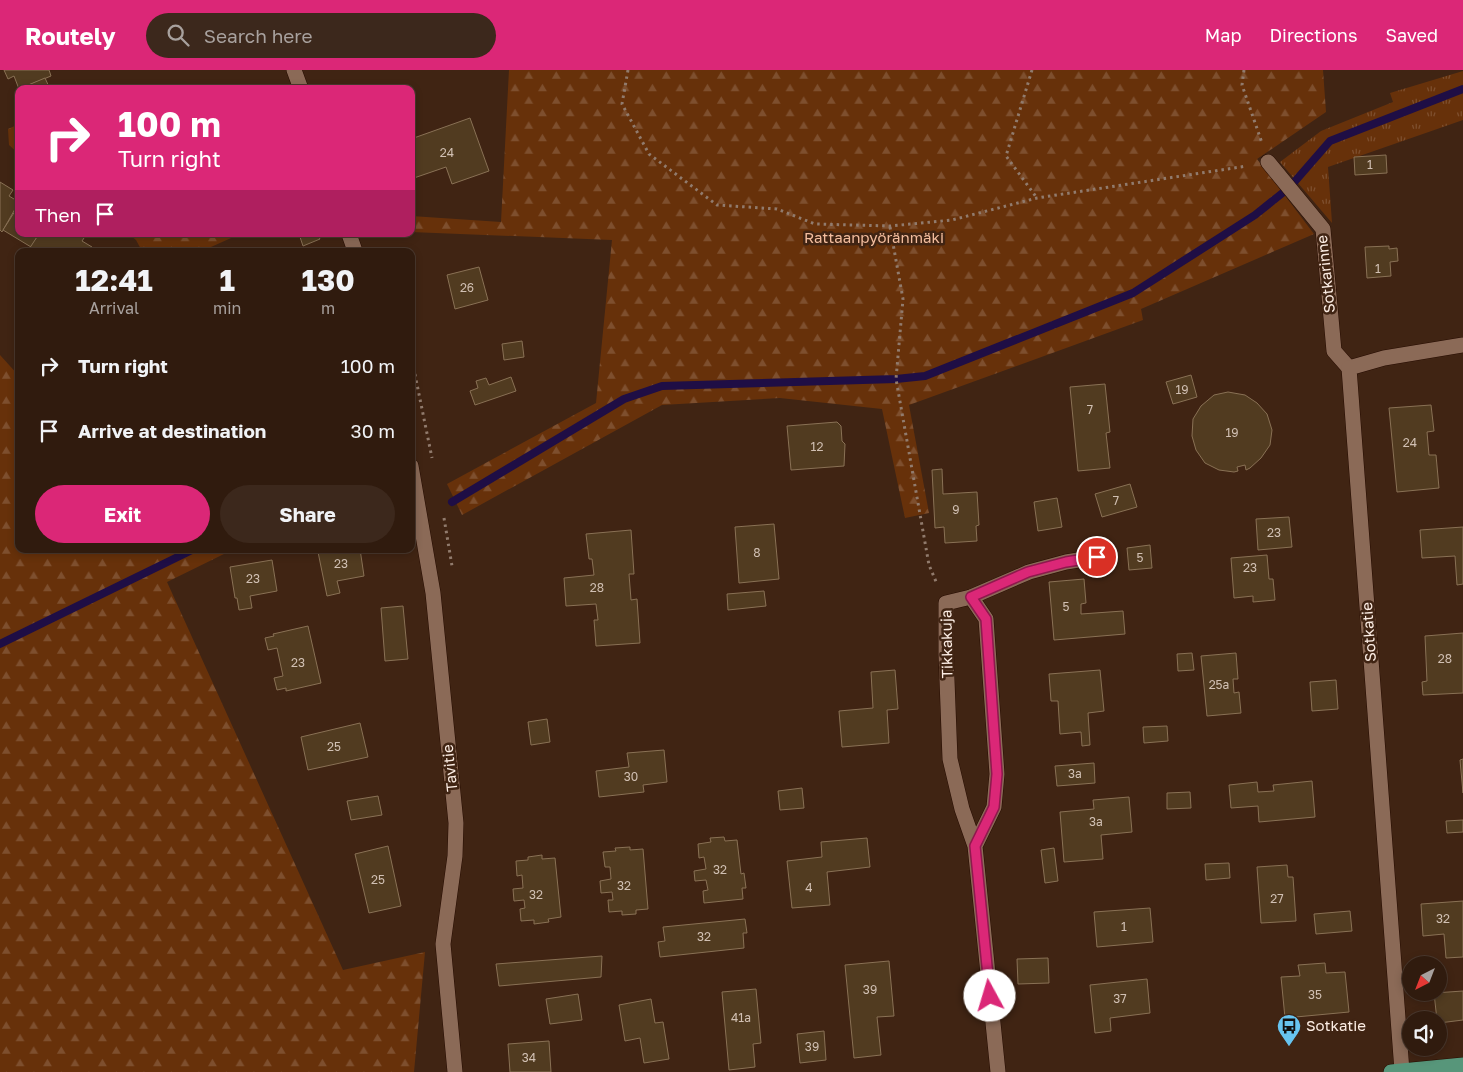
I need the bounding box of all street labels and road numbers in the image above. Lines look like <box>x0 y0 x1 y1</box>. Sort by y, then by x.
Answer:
street label: Sotkarinne <box>1312 234 1338 314</box>
street label: Sotkatie <box>1357 601 1379 663</box>
street label: Tikkakuja <box>936 610 956 678</box>
street label: Tavitie <box>438 743 460 793</box>

